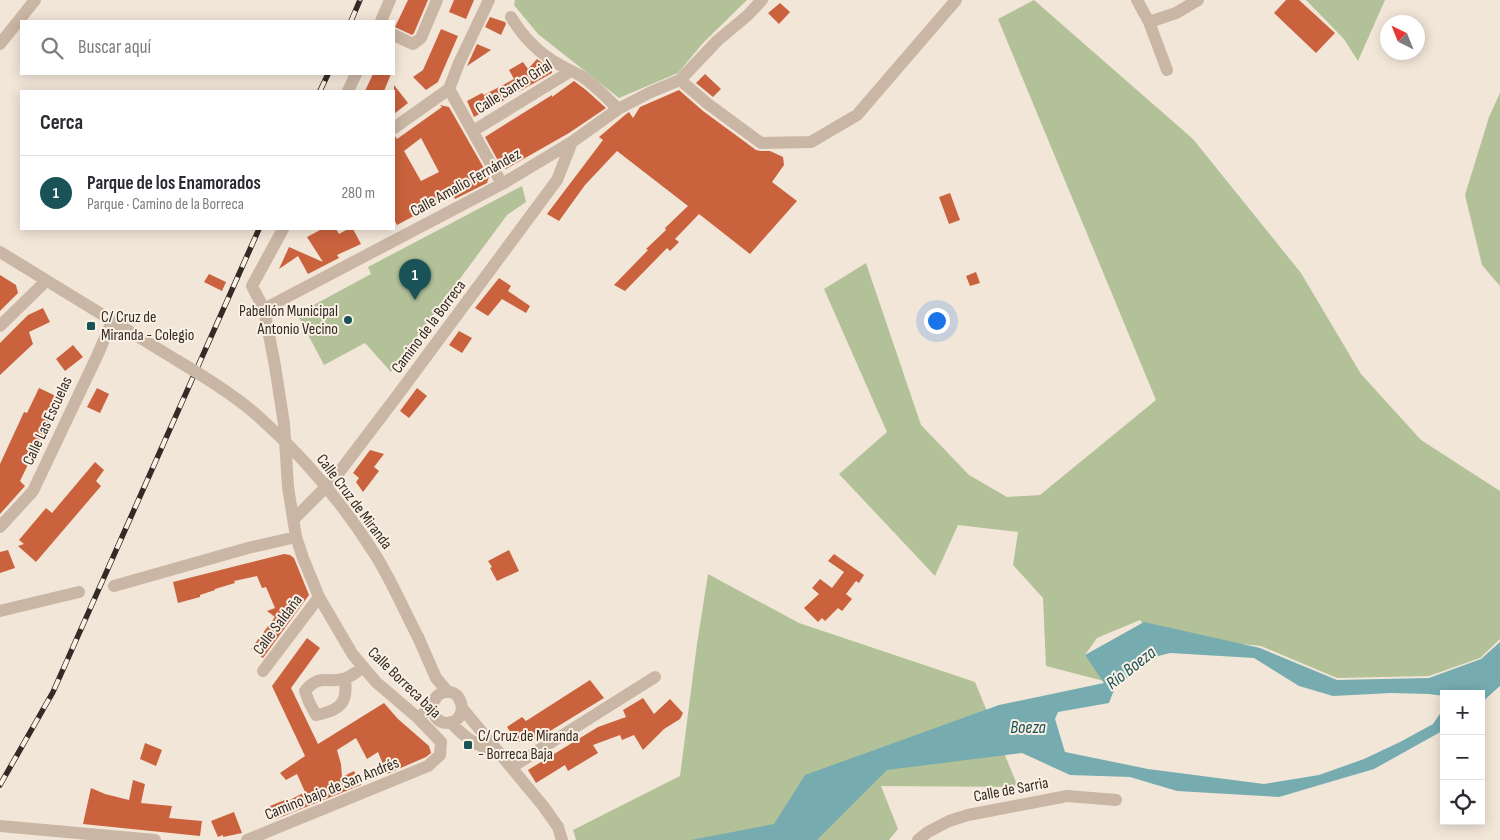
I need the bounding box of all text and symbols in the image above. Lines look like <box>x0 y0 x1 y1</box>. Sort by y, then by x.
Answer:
north arrow <box>1380 15 1425 60</box>
search box <box>20 20 395 75</box>
icon: search <box>38 34 66 62</box>
text: Buscar aquí <box>78 36 151 59</box>
street label: Calle Santo Grial <box>472 56 556 118</box>
text: Cerca <box>40 110 83 135</box>
street label: Calle Amalio Fernández <box>408 145 525 221</box>
text: Parque de los Enamorados <box>87 172 261 195</box>
text: 1 <box>53 184 59 203</box>
text: 280 m <box>341 184 375 203</box>
text: Parque · Camino de la Borreca <box>87 195 244 214</box>
pin: 1 <box>399 259 431 300</box>
street label: Camino de la Borreca <box>388 277 470 377</box>
place label: Pabellón Municipal Antonio Vecino <box>239 302 338 339</box>
place label: C/ Cruz de Miranda - Colegio <box>101 308 194 345</box>
your location <box>924 308 950 334</box>
marker: Pabellón Municipal Antonio Vecino <box>342 314 354 326</box>
marker: C/ Cruz de Miranda - Colegio <box>85 320 97 332</box>
street label: Calle Las Escuelas <box>19 373 77 468</box>
street label: Calle Cruz de Miranda <box>312 451 396 553</box>
street label: Calle Saldaña <box>249 591 307 659</box>
water label: Río Boeza <box>1102 642 1161 694</box>
street label: Calle Borreca baja <box>363 643 445 723</box>
map controls <box>1440 690 1485 825</box>
button: + <box>1440 690 1485 735</box>
water label: Boeza <box>1010 717 1046 738</box>
place label: C/ Cruz de Miranda - Borreca Baja <box>478 727 579 764</box>
button: − <box>1440 735 1485 780</box>
marker: C/ Cruz de Miranda - Borreca Baja <box>462 739 474 751</box>
street label: Camino bajo de San Andrés <box>262 753 402 825</box>
street label: Calle de Sarria <box>972 773 1050 807</box>
button: locate <box>1440 780 1485 825</box>

